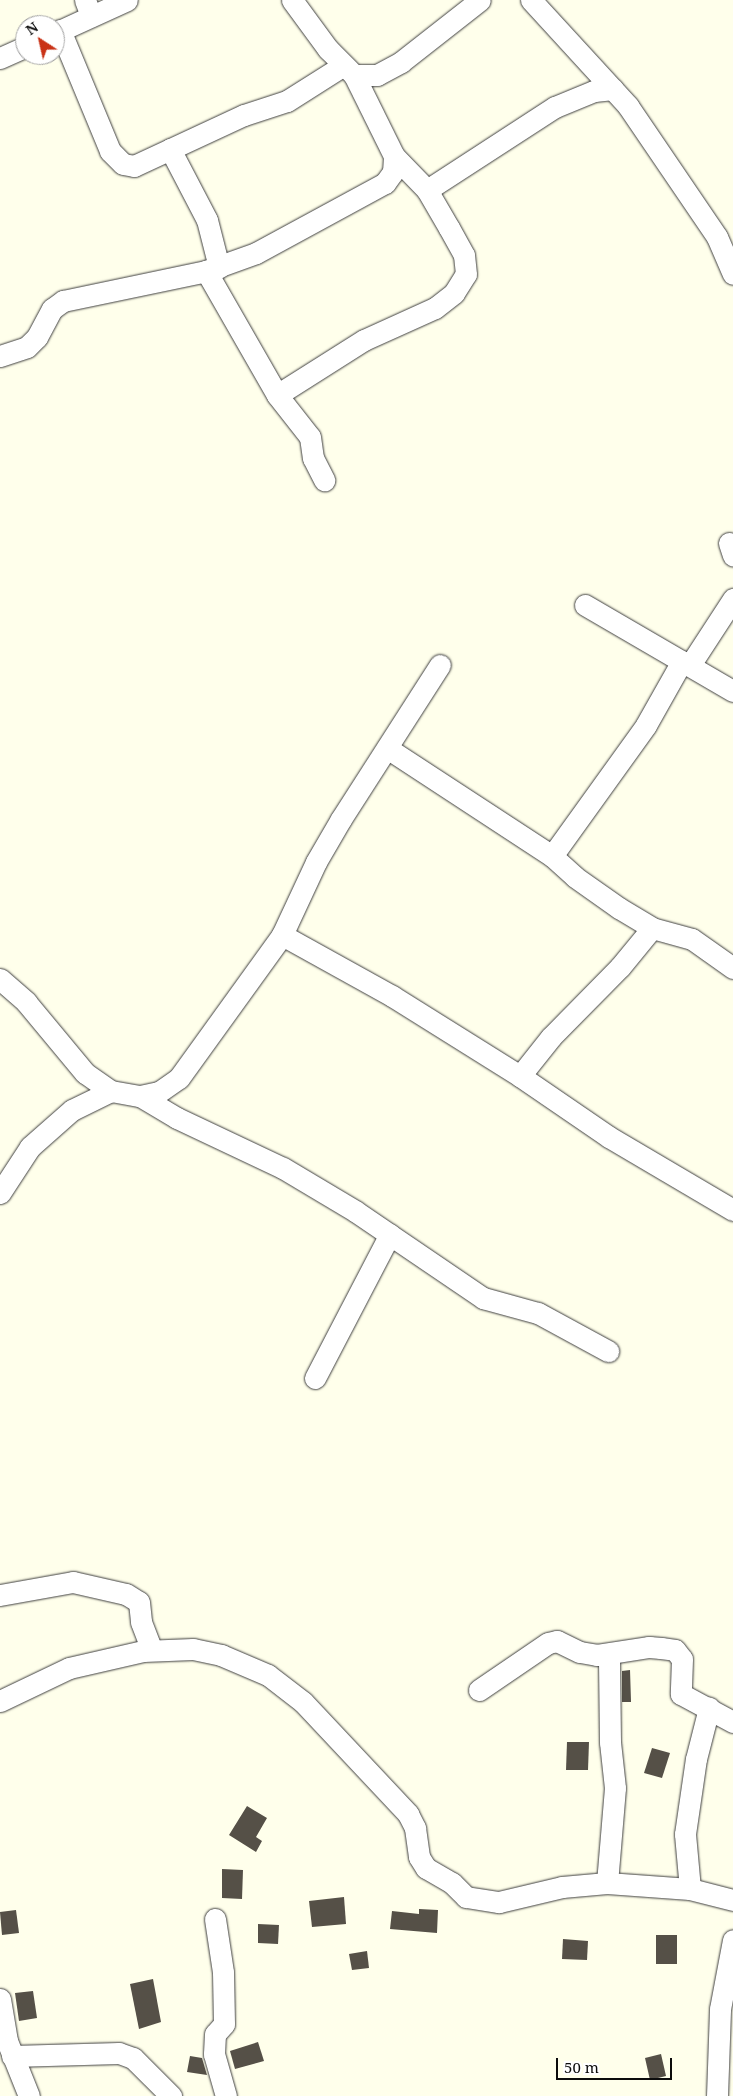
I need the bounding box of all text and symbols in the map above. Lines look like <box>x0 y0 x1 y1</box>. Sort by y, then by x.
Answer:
north arrow <box>15 15 65 65</box>
text: N <box>22 17 42 39</box>
scale bar <box>558 2048 674 2080</box>
text: 50 m <box>564 2057 599 2077</box>

